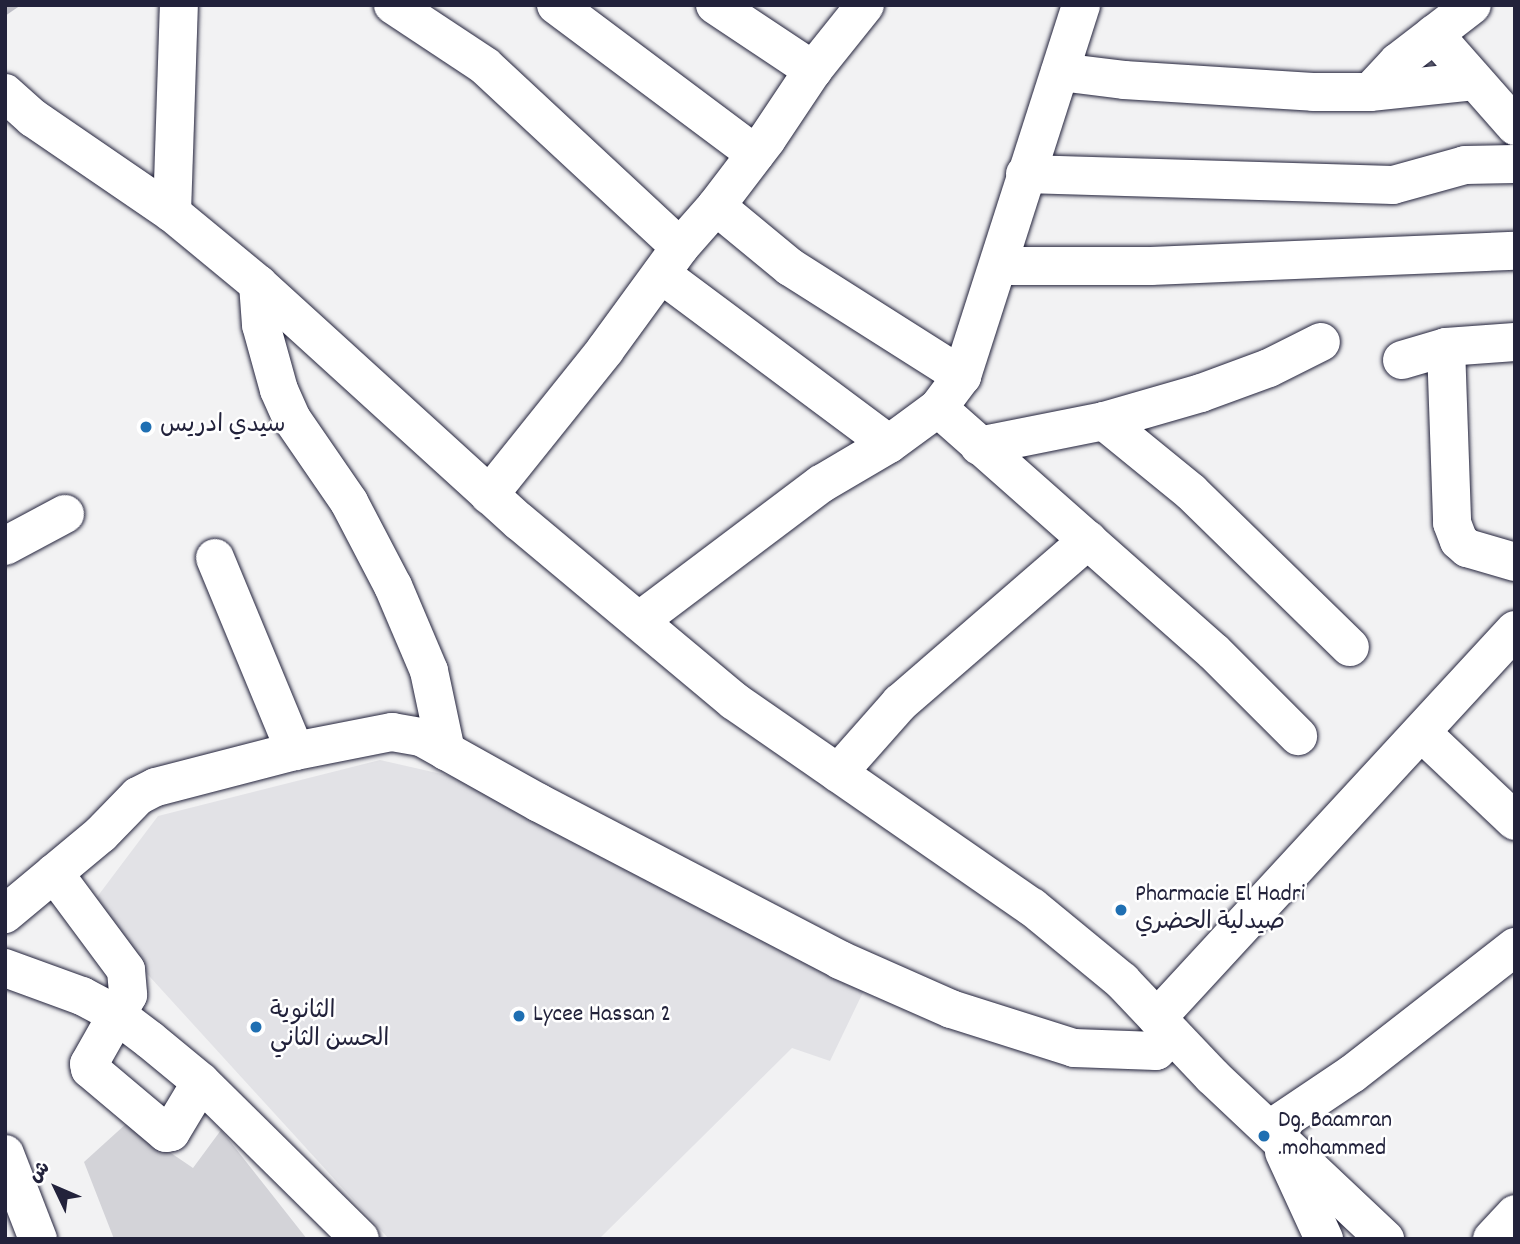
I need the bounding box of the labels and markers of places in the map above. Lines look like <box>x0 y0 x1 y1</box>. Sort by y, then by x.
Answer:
place label: سيدي ادريس <box>160 413 286 441</box>
marker: سيدي ادريس <box>138 419 154 435</box>
place label: Pharmacie El Hadri صيدلية الحضري <box>1135 882 1305 938</box>
marker: Pharmacie El Hadri صيدلية الحضري <box>1113 902 1129 918</box>
place label: الثانوية الحسن الثاني <box>270 999 389 1055</box>
place label: Lycee Hassan 2 <box>533 1002 671 1030</box>
marker: Lycee Hassan 2 <box>511 1008 527 1024</box>
marker: الثانوية الحسن الثاني <box>248 1019 264 1035</box>
place label: Dg. Baamran .mohammed <box>1278 1108 1392 1164</box>
marker: Dg. Baamran .mohammed <box>1256 1128 1272 1144</box>

